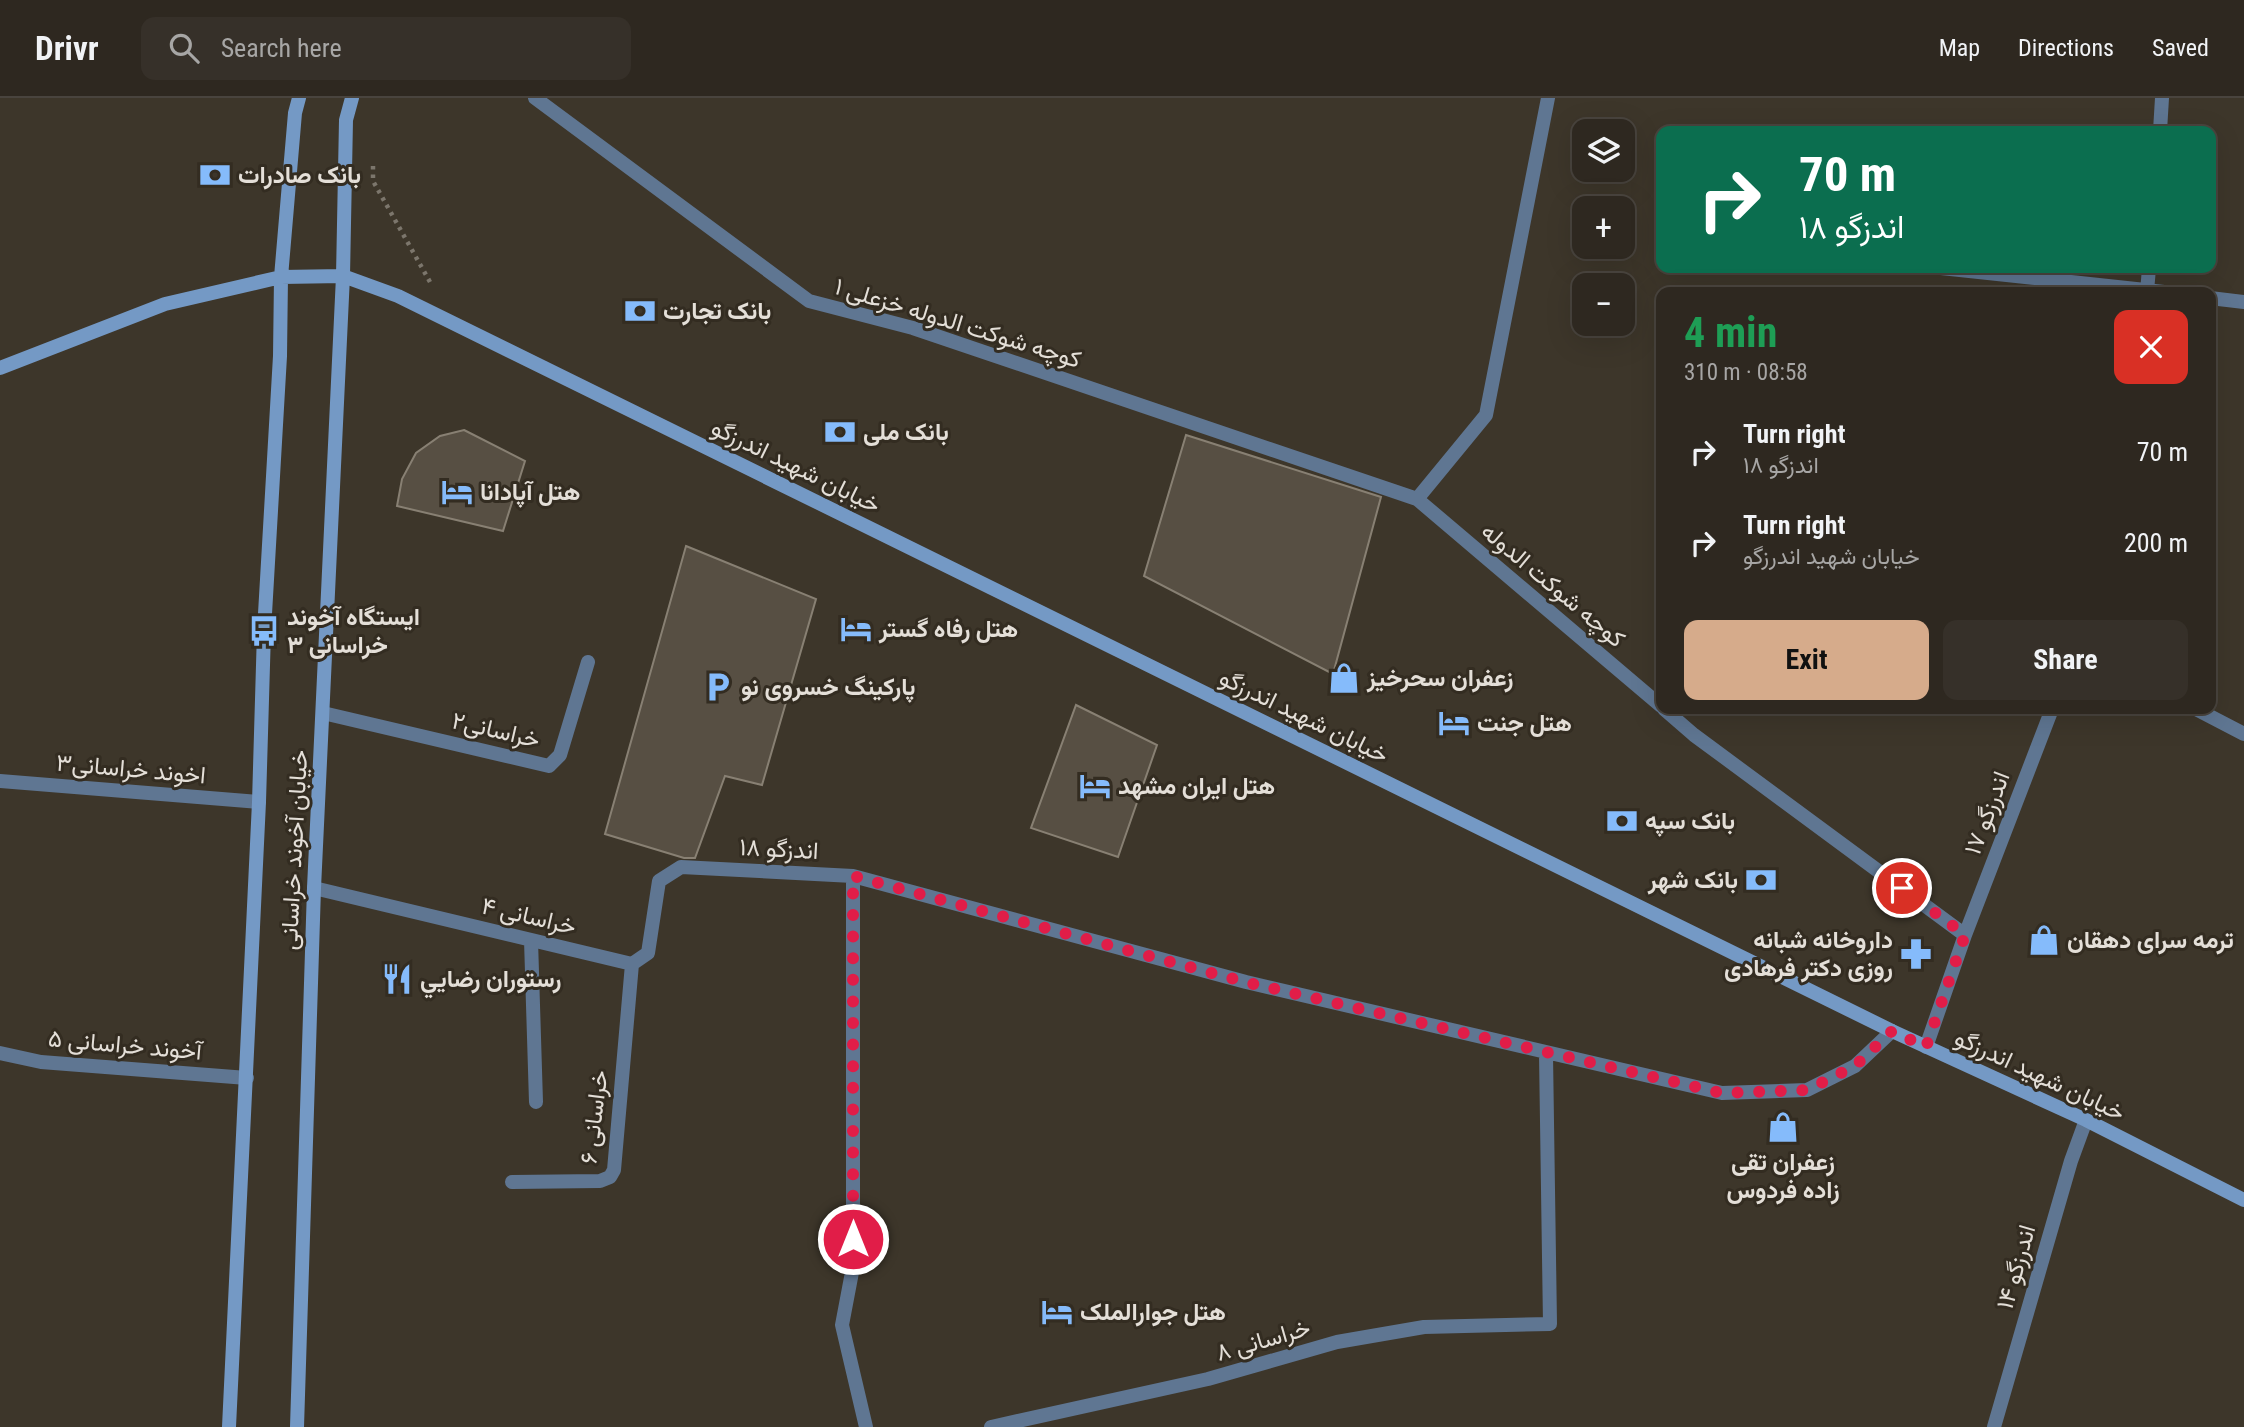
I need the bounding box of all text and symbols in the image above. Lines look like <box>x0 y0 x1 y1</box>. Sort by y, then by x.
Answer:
search box <box>141 17 631 80</box>
text: Drivr <box>35 29 99 68</box>
icon: search <box>165 29 203 67</box>
text: Search here <box>221 33 342 63</box>
text: Map <box>1939 34 1980 62</box>
text: Directions <box>2018 34 2114 62</box>
text: Saved <box>2152 34 2209 62</box>
map controls <box>1572 119 1635 336</box>
button: layers <box>1572 119 1635 182</box>
text: 70 m <box>1799 146 1896 203</box>
icon: right <box>1684 154 1775 245</box>
bank icon: بانک صادرات <box>198 158 232 192</box>
place label: بانک صادرات <box>238 161 361 190</box>
button: + <box>1572 196 1635 259</box>
text: اندزگو ۱۸ <box>1799 208 1904 246</box>
street label: کوچه شوکت الدوله خزعلی ۱ <box>831 272 1084 376</box>
button: − <box>1572 273 1635 336</box>
bank icon: بانک تجارت <box>623 294 657 328</box>
place label: بانک تجارت <box>663 297 771 326</box>
text: 4 min <box>1684 308 1777 357</box>
button: close <box>2114 310 2188 384</box>
text: 310 m · 08:58 <box>1684 359 1808 386</box>
street label: خیابان شهید اندرزگو <box>707 413 885 520</box>
bank icon: بانک ملی <box>823 415 857 449</box>
place label: بانک ملی <box>863 418 949 446</box>
text: Turn right <box>1743 419 1845 449</box>
icon: right <box>1684 433 1722 471</box>
text: 70 m <box>2137 437 2188 467</box>
text: اندزگو ۱۸ <box>1743 452 1819 479</box>
hotel icon: هتل آپادانا <box>440 475 474 509</box>
place label: هتل آپادانا <box>480 478 580 508</box>
text: Turn right <box>1743 510 1845 540</box>
street label: کوچه شوکت الدوله <box>1474 517 1630 655</box>
icon: right <box>1684 524 1722 562</box>
text: 200 m <box>2124 528 2188 558</box>
text: خیابان شهید اندرزگو <box>1743 543 1920 570</box>
place label: ایستگاه آخوند خراسانی ۳ <box>287 603 420 660</box>
hotel icon: هتل رفاه گستر <box>839 612 873 646</box>
bus stop icon: ایستگاه آخوند خراسانی ۳ <box>247 614 281 648</box>
place label: هتل رفاه گستر <box>878 615 1018 644</box>
button: Exit <box>1684 620 1929 700</box>
button: Share <box>1943 620 2188 700</box>
shop icon: زعفران سحرخیز <box>1327 661 1361 695</box>
street label: خیابان شهید اندرزگو <box>1215 663 1393 770</box>
place label: زعفران سحرخیز <box>1366 664 1513 693</box>
parking icon: پارکینگ خسروی نو <box>701 670 735 704</box>
place label: پارکینگ خسروی نو <box>741 673 916 703</box>
street label: خراسانی۲ <box>449 706 543 755</box>
hotel icon: هتل جنت <box>1437 706 1471 740</box>
place label: هتل جنت <box>1477 709 1572 737</box>
street label: اخوند خراسانی۳ <box>55 749 207 790</box>
street label: خیابان آخوند خراسانی <box>275 749 314 951</box>
street label: اندرزگو ۱۷ <box>1958 767 2017 859</box>
hotel icon: هتل ایران مشهد <box>1078 769 1112 803</box>
place label: هتل ایران مشهد <box>1118 772 1275 801</box>
bank icon: بانک سپه <box>1605 804 1639 838</box>
place label: بانک سپه <box>1645 807 1735 837</box>
street label: اندزگو ۱۸ <box>739 833 819 866</box>
pin <box>1872 858 1932 918</box>
bank icon: بانک شهر <box>1744 863 1778 897</box>
place label: بانک شهر <box>1647 866 1738 895</box>
icon: arrive <box>1883 869 1921 907</box>
street label: خراسانی ۴ <box>479 892 579 941</box>
shop icon: ترمه سرای دهقان <box>2027 923 2061 957</box>
place label: داروخانه شبانه روزی دکتر فرهادی <box>1724 926 1893 983</box>
place label: ترمه سرای دهقان <box>2067 926 2234 955</box>
pharmacy icon: داروخانه شبانه روزی دکتر فرهادی <box>1899 937 1933 971</box>
restaurant icon: رستوران رضايي <box>380 962 414 996</box>
place label: رستوران رضايي <box>420 965 561 999</box>
street label: خیابان شهید اندرزگو <box>1950 1023 2129 1128</box>
street label: آخوند خراسانی ۵ <box>47 1024 205 1067</box>
street label: خراسانی ۶ <box>574 1069 615 1166</box>
shop icon: زعفران تقی زاده فردوس <box>1766 1110 1800 1144</box>
place label: زعفران تقی زاده فردوس <box>1726 1148 1840 1205</box>
position arrow <box>816 1202 890 1276</box>
street label: اندرزگو ۱۴ <box>1991 1222 2042 1313</box>
hotel icon: هتل جوارالملک <box>1040 1295 1074 1329</box>
place label: هتل جوارالملک <box>1080 1298 1226 1327</box>
street label: خراسانی ۸ <box>1213 1313 1314 1368</box>

